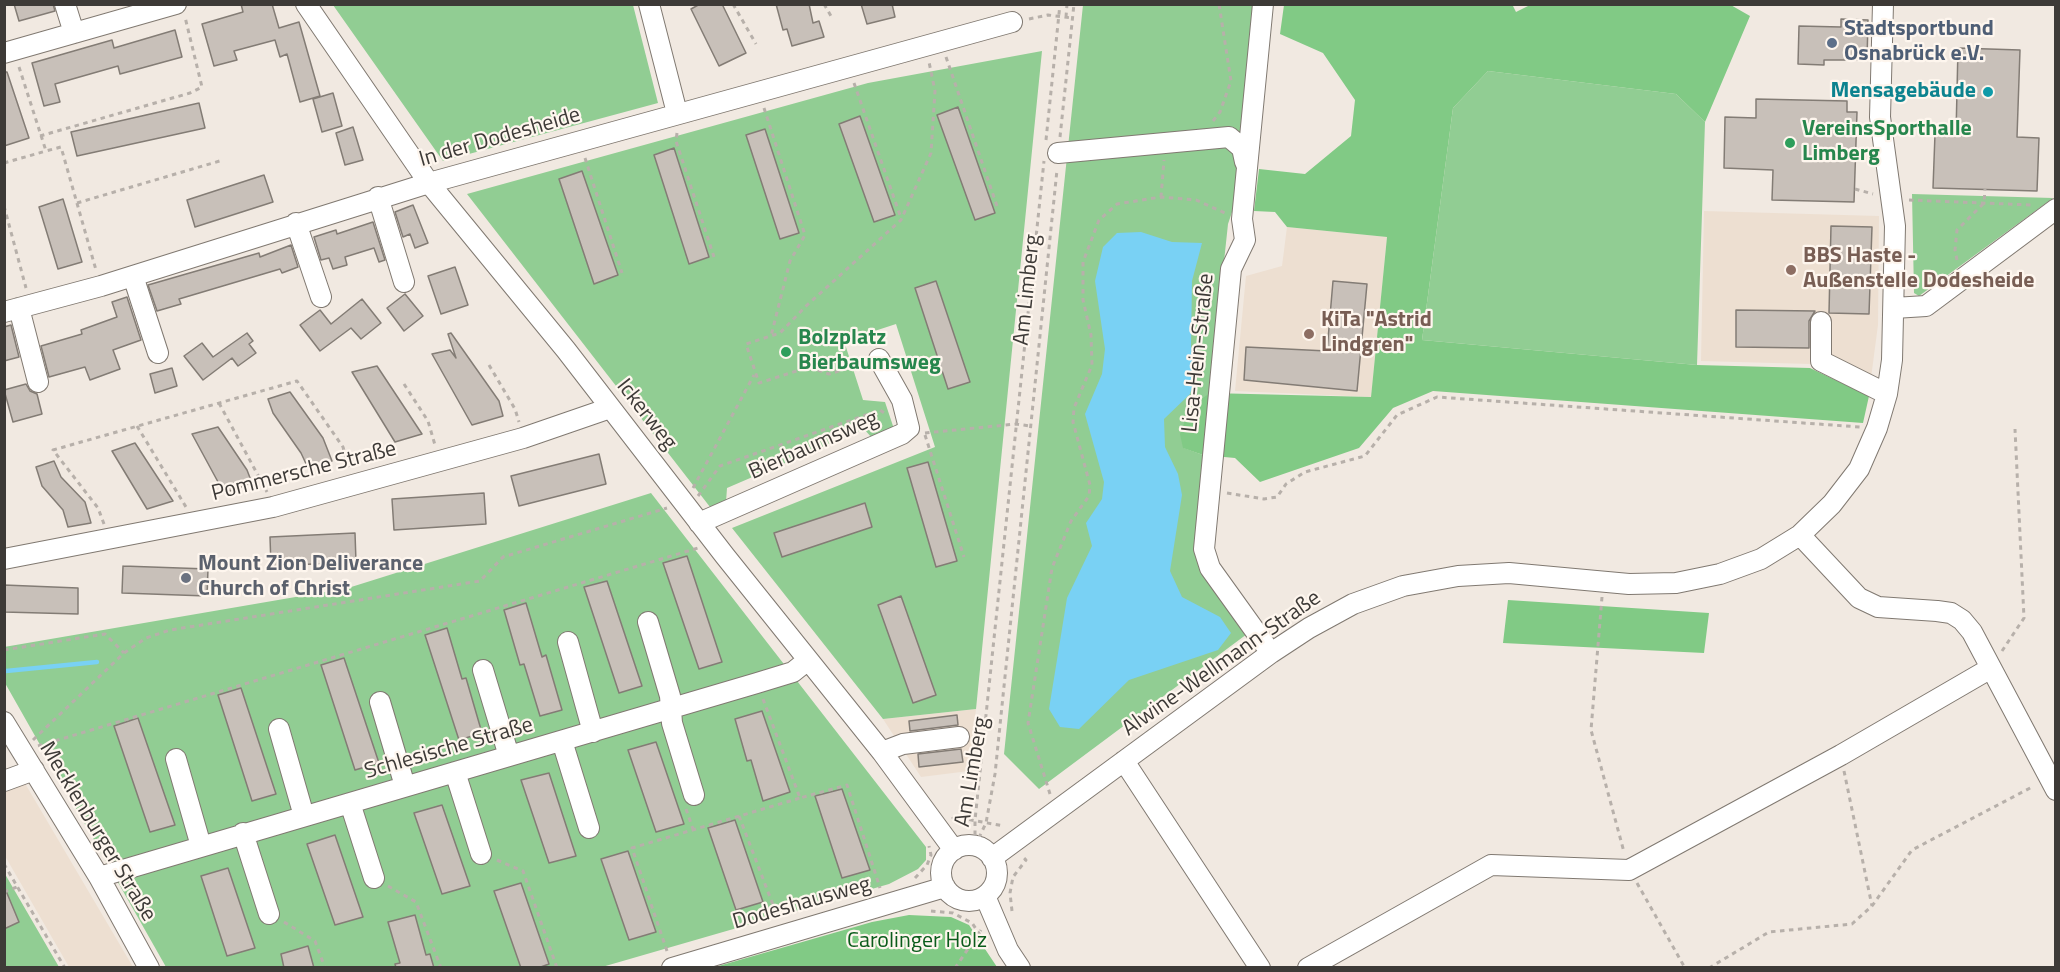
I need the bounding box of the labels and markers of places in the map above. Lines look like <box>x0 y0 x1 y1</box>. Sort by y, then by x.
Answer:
place label: Stadtsportbund Osnabrück e.V. <box>1844 17 1994 68</box>
marker: Stadtsportbund Osnabrück e.V. <box>1825 36 1839 50</box>
place label: Mensagebäude <box>1831 79 1976 105</box>
marker: Mensagebäude <box>1981 85 1995 99</box>
place label: VereinsSporthalle Limberg <box>1802 117 1972 168</box>
marker: VereinsSporthalle Limberg <box>1783 136 1797 150</box>
place label: BBS Haste - Außenstelle Dodesheide <box>1803 244 2035 296</box>
marker: BBS Haste - Außenstelle Dodesheide <box>1784 263 1798 277</box>
place label: KiTa "Astrid Lindgren" <box>1321 308 1432 360</box>
place label: Bolzplatz Bierbaumsweg <box>798 326 941 378</box>
marker: KiTa "Astrid Lindgren" <box>1302 327 1316 341</box>
marker: Bolzplatz Bierbaumsweg <box>779 345 793 359</box>
place label: Mount Zion Deliverance Church of Christ <box>198 552 423 604</box>
marker: Mount Zion Deliverance Church of Christ <box>179 571 193 585</box>

